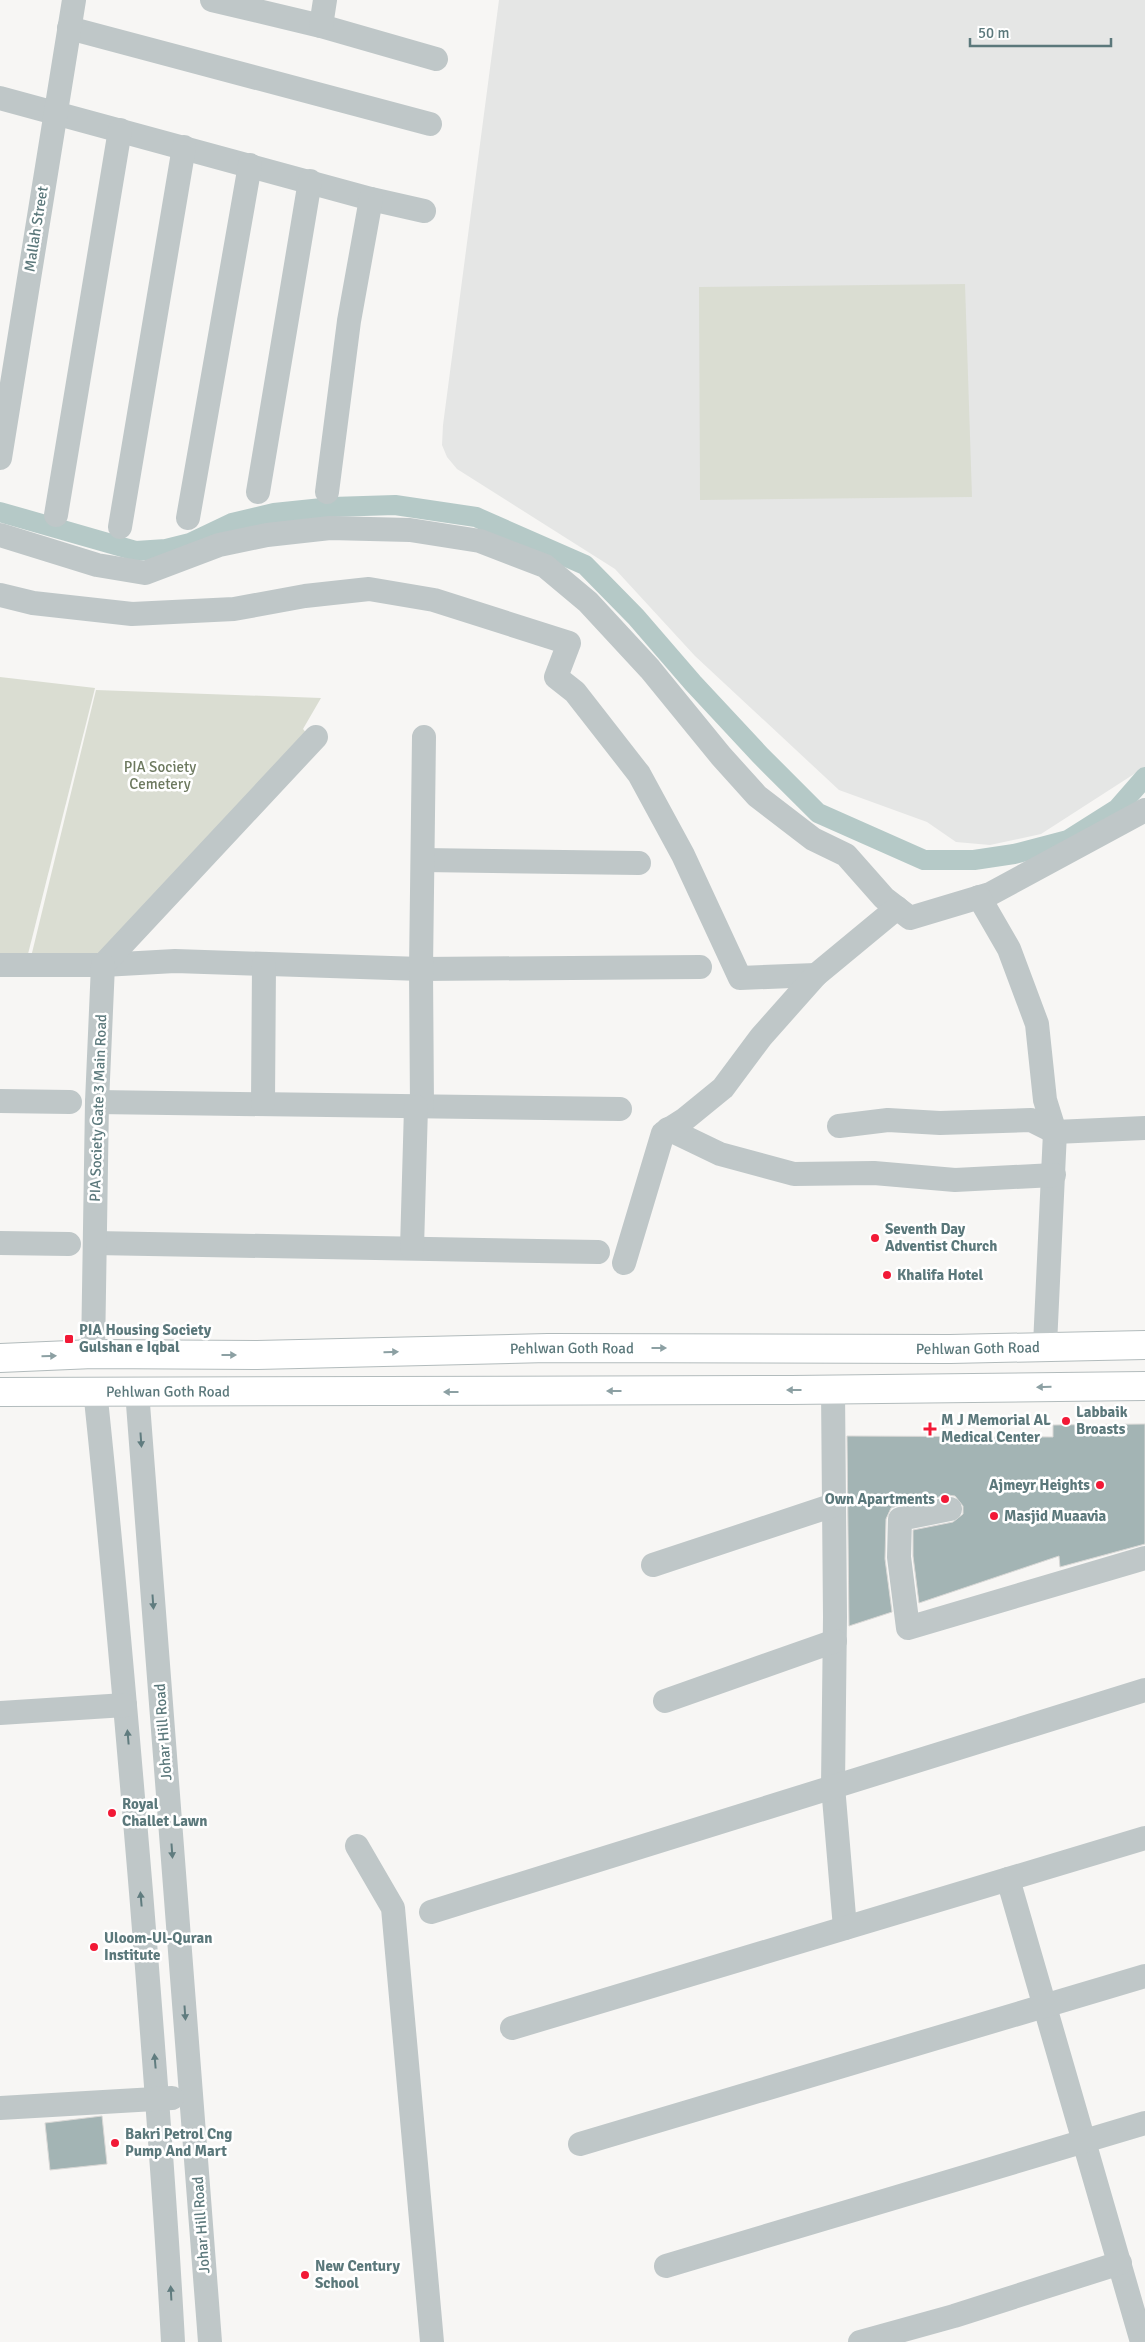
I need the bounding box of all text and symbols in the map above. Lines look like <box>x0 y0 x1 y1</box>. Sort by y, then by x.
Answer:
scale bar <box>970 15 1111 47</box>
text: 50 m <box>978 24 1009 42</box>
street label: Mallah Street <box>20 185 52 273</box>
park label: PIA Society Cemetery <box>124 758 196 793</box>
street label: PIA Society Gate 3 Main Road <box>86 1014 110 1202</box>
place label: Seventh Day Adventist Church <box>885 1220 997 1255</box>
marker: Seventh Day Adventist Church <box>869 1232 881 1244</box>
place label: Khalifa Hotel <box>897 1266 984 1284</box>
marker: Khalifa Hotel <box>881 1269 893 1281</box>
place label: PIA Housing Society Gulshan e Iqbal <box>79 1321 212 1356</box>
marker: PIA Housing Society Gulshan e Iqbal <box>63 1333 75 1345</box>
street label: Pehlwan Goth Road <box>916 1338 1040 1358</box>
street label: Pehlwan Goth Road <box>510 1339 634 1358</box>
one-way arrow <box>651 1344 667 1352</box>
one-way arrow <box>383 1348 399 1356</box>
one-way arrow <box>221 1351 237 1359</box>
one-way arrow <box>41 1352 57 1360</box>
street label: Pehlwan Goth Road <box>106 1382 230 1401</box>
one-way arrow <box>1036 1383 1052 1391</box>
one-way arrow <box>606 1387 622 1395</box>
one-way arrow <box>786 1387 802 1395</box>
one-way arrow <box>443 1388 459 1396</box>
place label: Labbaik Broasts <box>1076 1403 1128 1438</box>
place label: M J Memorial AL Medical Center <box>941 1411 1051 1446</box>
marker: Labbaik Broasts <box>1060 1415 1072 1427</box>
marker: M J Memorial AL Medical Center <box>923 1422 937 1436</box>
one-way arrow <box>137 1432 145 1448</box>
place label: Ajmeyr Heights <box>989 1476 1090 1494</box>
marker: Ajmeyr Heights <box>1094 1479 1106 1491</box>
place label: Own Apartments <box>825 1490 935 1508</box>
marker: Own Apartments <box>939 1493 951 1505</box>
place label: Masjid Muaavia <box>1004 1507 1107 1525</box>
marker: Masjid Muaavia <box>988 1510 1000 1522</box>
one-way arrow <box>150 1594 158 1610</box>
street label: Johar Hill Road <box>151 1683 175 1781</box>
one-way arrow <box>124 1729 132 1745</box>
place label: Royal Challet Lawn <box>122 1795 207 1830</box>
marker: Royal Challet Lawn <box>106 1807 118 1819</box>
one-way arrow <box>169 1843 177 1859</box>
one-way arrow <box>137 1891 145 1907</box>
place label: Uloom-Ul-Quran Institute <box>104 1929 212 1964</box>
marker: Uloom-Ul-Quran Institute <box>88 1941 100 1953</box>
one-way arrow <box>181 2005 189 2021</box>
one-way arrow <box>150 2053 158 2069</box>
place label: Bakri Petrol Cng Pump And Mart <box>125 2125 232 2160</box>
marker: Bakri Petrol Cng Pump And Mart <box>109 2137 121 2149</box>
street label: Johar Hill Road <box>189 2176 213 2274</box>
place label: New Century School <box>315 2257 400 2292</box>
marker: New Century School <box>299 2269 311 2281</box>
one-way arrow <box>166 2285 174 2301</box>

